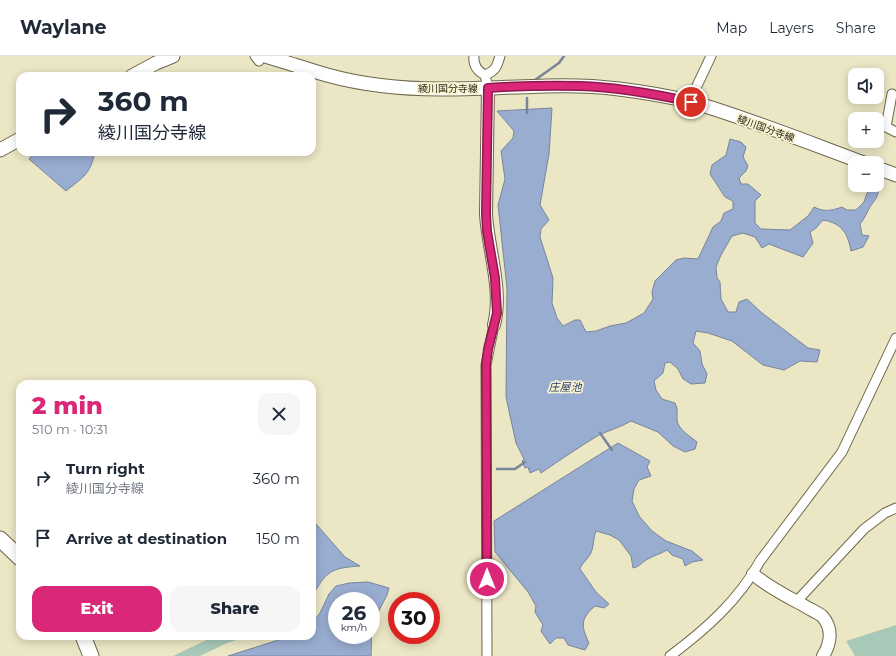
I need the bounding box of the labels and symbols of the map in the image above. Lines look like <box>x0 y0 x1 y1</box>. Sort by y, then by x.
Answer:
street label: 綾川国分寺線 <box>418 82 478 95</box>
pin <box>674 85 708 119</box>
street label: 綾川国分寺線 <box>735 112 796 145</box>
water label: 庄屋池 <box>549 380 582 394</box>
position arrow <box>466 558 508 600</box>
speed limit sign: 30 <box>388 592 440 644</box>

